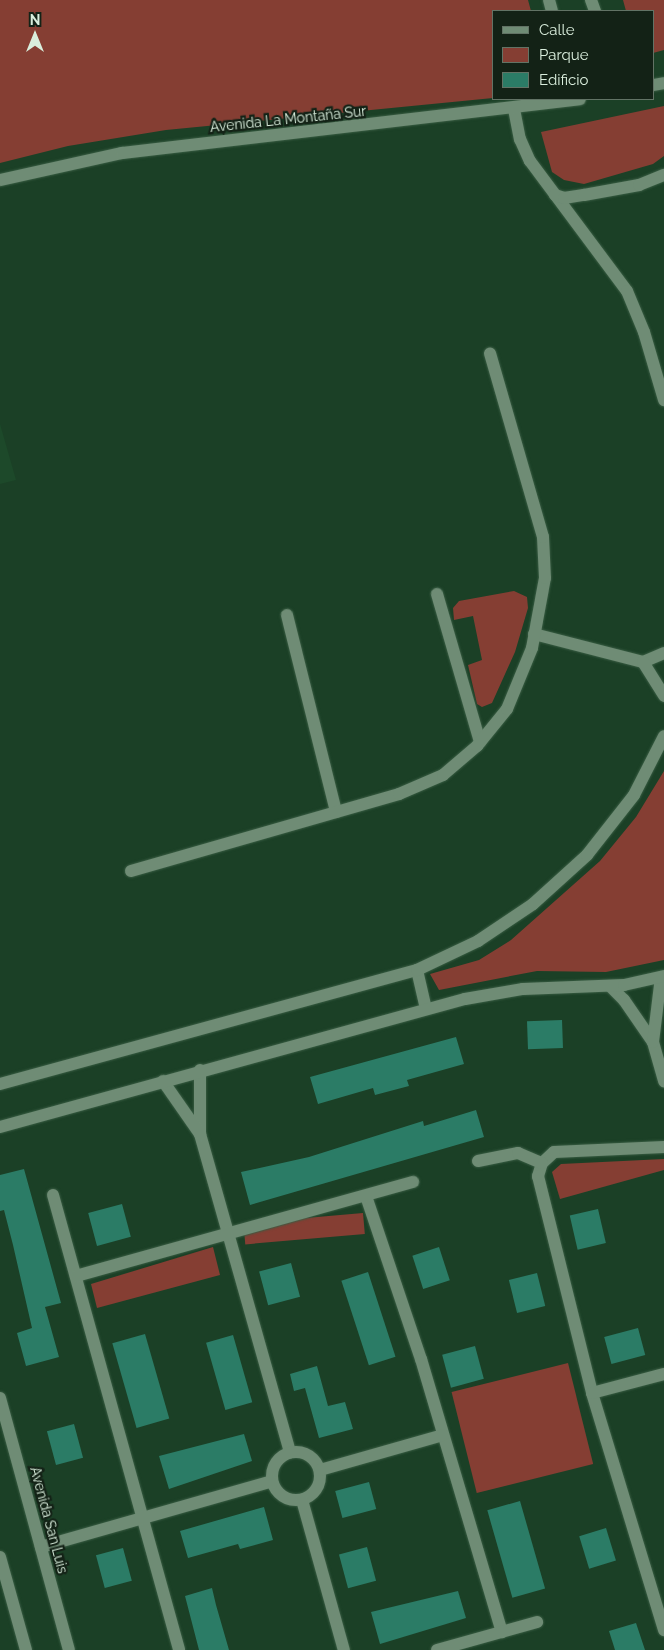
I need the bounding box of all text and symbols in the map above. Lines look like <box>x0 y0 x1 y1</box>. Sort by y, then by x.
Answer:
north arrow <box>10 10 60 60</box>
legend <box>492 10 654 100</box>
text: N <box>30 12 40 28</box>
text: Calle <box>539 21 574 39</box>
text: Parque <box>539 46 588 64</box>
text: Edificio <box>539 71 589 89</box>
street label: Avenida La Montaña Sur <box>209 102 367 136</box>
street label: Avenida San Luis <box>27 1465 71 1575</box>

